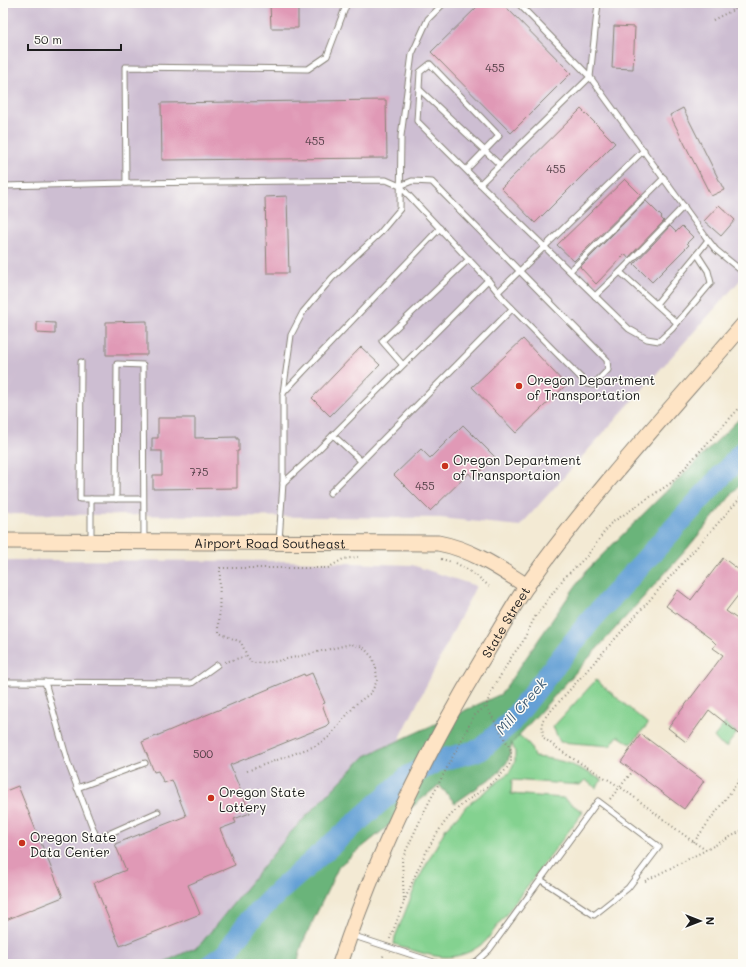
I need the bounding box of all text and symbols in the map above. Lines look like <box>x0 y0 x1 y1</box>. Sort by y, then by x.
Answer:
scale bar <box>28 26 121 52</box>
text: 50 m <box>34 31 62 47</box>
house number: 455 <box>485 60 505 75</box>
house number: 455 <box>305 133 325 148</box>
house number: 455 <box>546 161 566 176</box>
place label: Oregon Department of Transportation <box>527 371 655 403</box>
marker: Oregon Department of Transportation <box>514 381 524 391</box>
place label: Oregon Department of Transportaion <box>453 451 581 483</box>
marker: Oregon Department of Transportaion <box>440 461 450 471</box>
house number: 775 <box>190 464 208 479</box>
house number: 455 <box>415 478 435 493</box>
street label: Airport Road Southeast <box>194 533 346 551</box>
street label: State Street <box>477 582 533 661</box>
water label: Mill Creek <box>491 673 551 738</box>
house number: 500 <box>193 746 213 761</box>
place label: Oregon State Lottery <box>219 783 305 815</box>
marker: Oregon State Lottery <box>206 793 216 803</box>
place label: Oregon State Data Center <box>30 828 116 860</box>
marker: Oregon State Data Center <box>17 838 27 848</box>
north arrow <box>680 901 720 941</box>
text: N <box>703 917 718 925</box>

